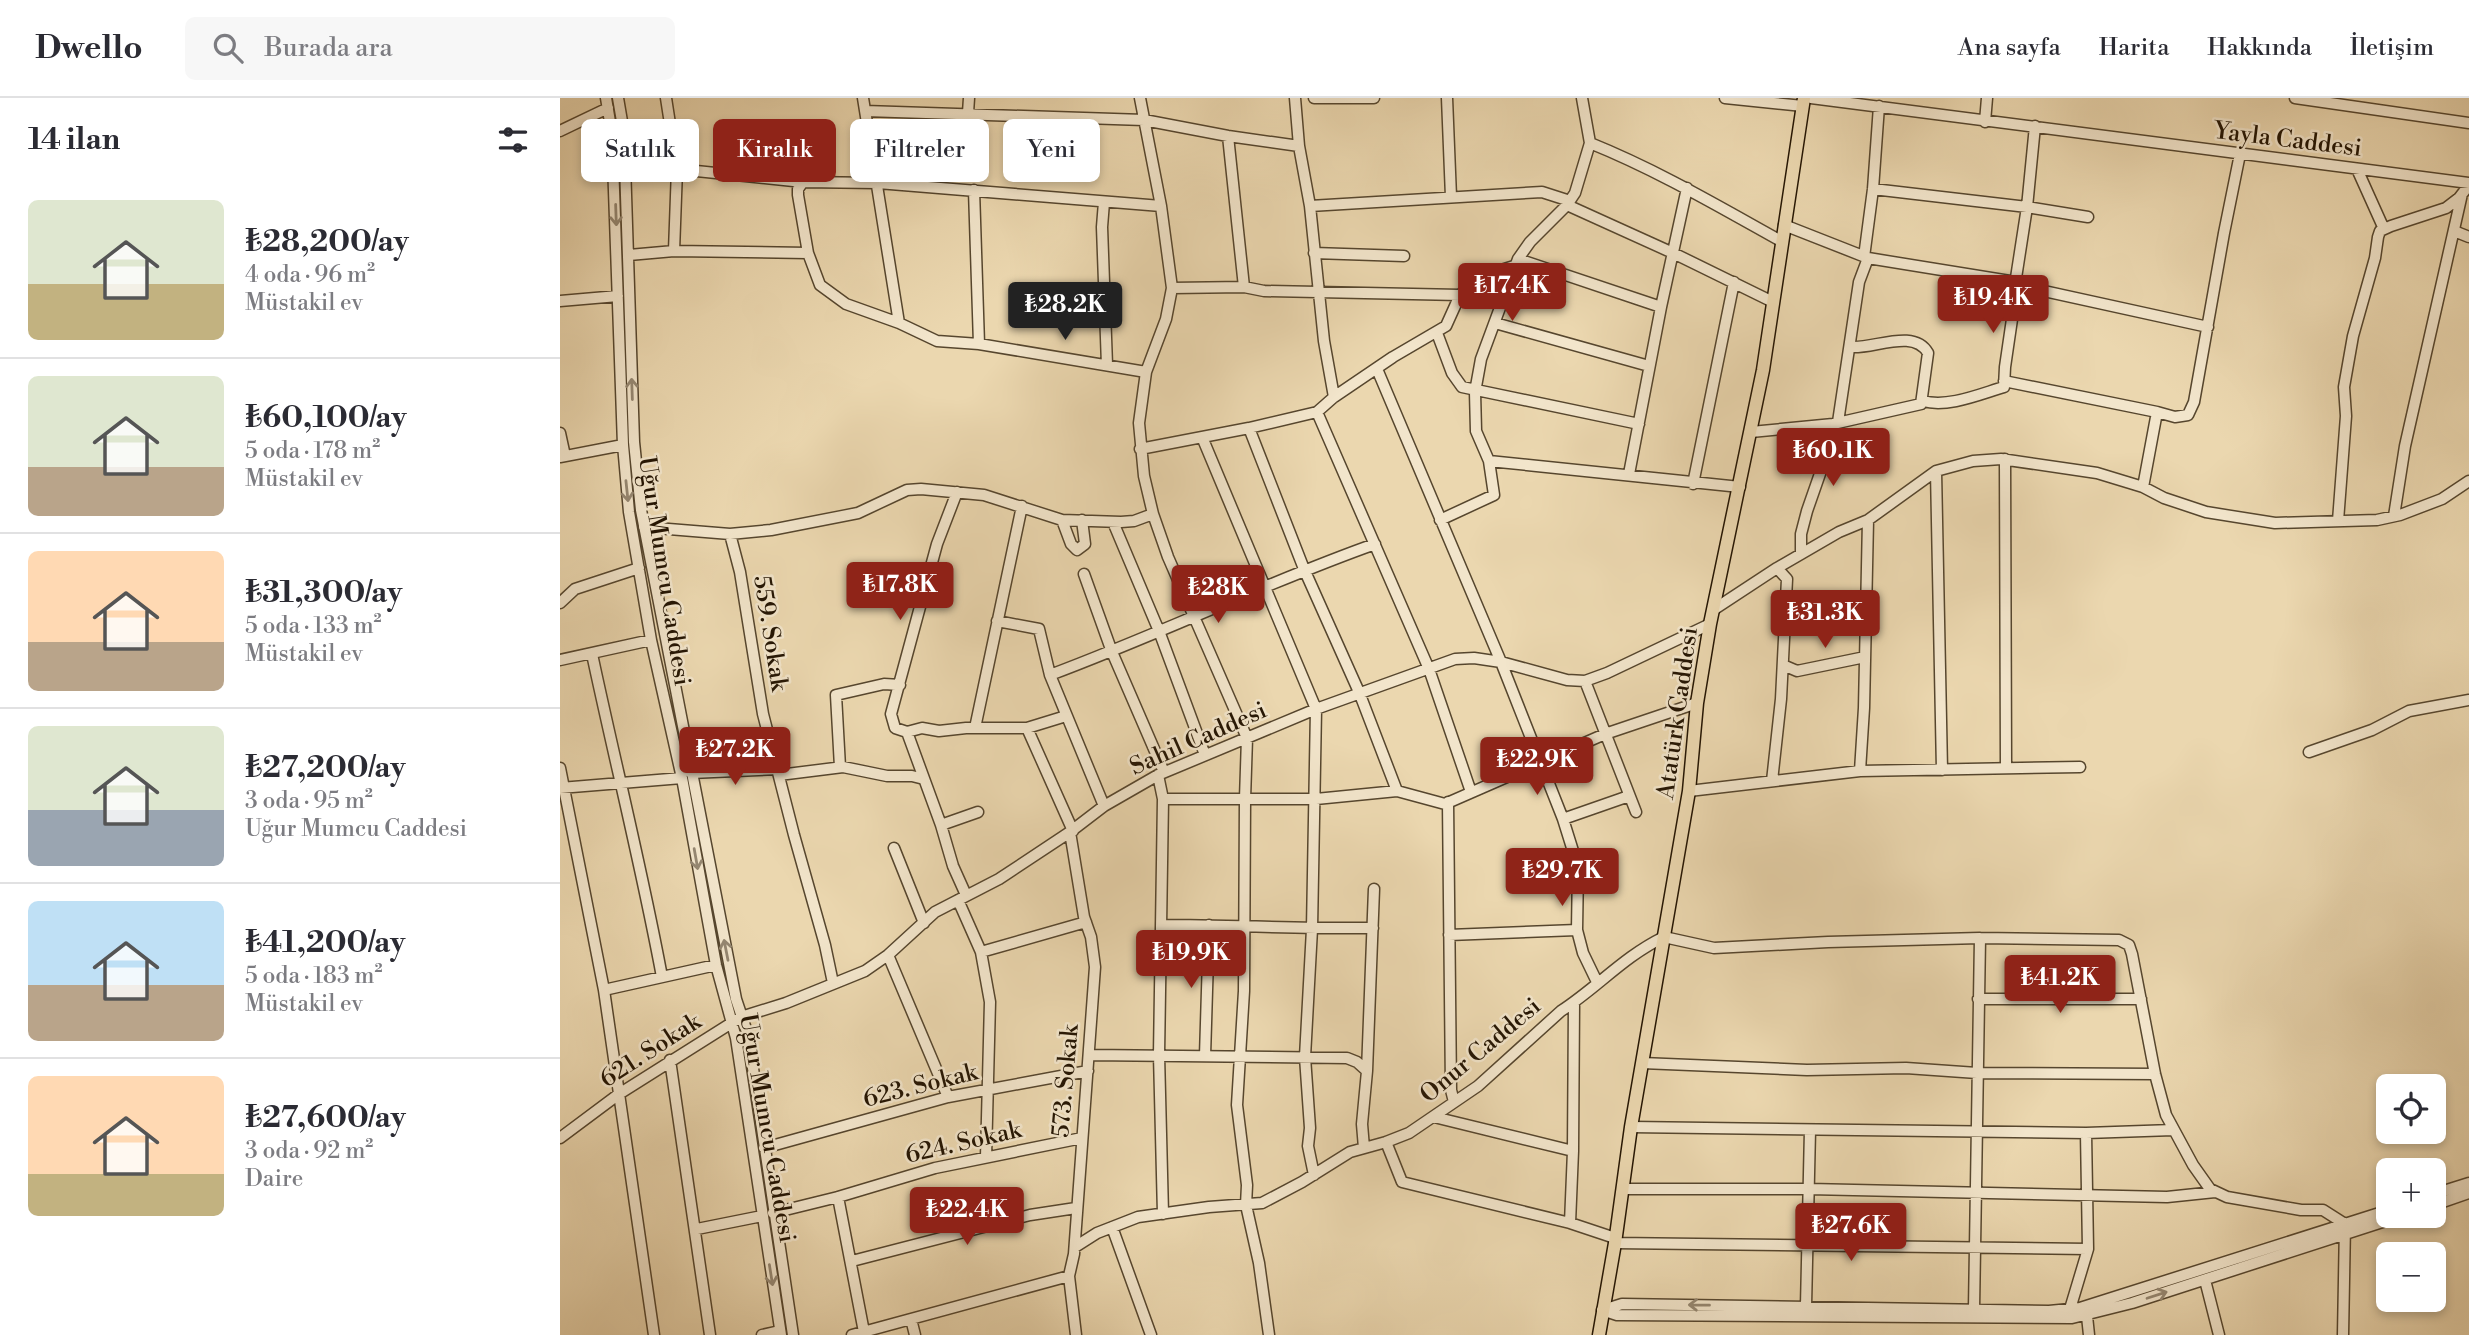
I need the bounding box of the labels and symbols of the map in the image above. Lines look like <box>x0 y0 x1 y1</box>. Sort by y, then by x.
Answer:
street label: Yayla Caddesi <box>2210 116 2364 164</box>
one-way arrow <box>609 203 622 226</box>
pin: ₺17.4K <box>1455 264 1569 323</box>
pin: ₺19.4K <box>1936 275 2050 335</box>
pin: ₺28.2K <box>1008 282 1122 342</box>
one-way arrow <box>626 377 639 400</box>
pin: ₺60.1K <box>1776 428 1890 488</box>
street label: Uğur Mumcu Caddesi <box>631 454 697 688</box>
one-way arrow <box>621 479 634 502</box>
pin: ₺17.8K <box>843 562 957 622</box>
pin: ₺28K <box>1177 566 1259 625</box>
street label: 559. Sokak <box>746 573 794 695</box>
pin: ₺31.3K <box>1768 590 1882 650</box>
street label: Atatürk Caddesi <box>1651 625 1705 802</box>
street label: Sahil Caddesi <box>1125 695 1272 782</box>
pin: ₺27.2K <box>678 728 792 787</box>
pin: ₺22.9K <box>1480 738 1594 797</box>
one-way arrow <box>690 847 703 870</box>
pin: ₺29.7K <box>1505 848 1619 908</box>
pin: ₺19.9K <box>1134 930 1248 990</box>
one-way arrow <box>719 939 732 962</box>
pin: ₺41.2K <box>2003 956 2117 1015</box>
street label: Onur Caddesi <box>1414 991 1547 1110</box>
street label: 621. Sokak <box>594 1006 708 1095</box>
street label: Uğur Mumcu Caddesi <box>732 1011 802 1245</box>
street label: 573. Sokak <box>1046 1022 1086 1139</box>
street label: 623. Sokak <box>860 1057 982 1115</box>
street label: 624. Sokak <box>902 1115 1026 1171</box>
pin: ₺22.4K <box>910 1188 1024 1247</box>
pin: ₺27.6K <box>1794 1204 1908 1263</box>
one-way arrow <box>765 1263 778 1286</box>
one-way arrow <box>2145 1288 2167 1300</box>
one-way arrow <box>1688 1298 1711 1312</box>

